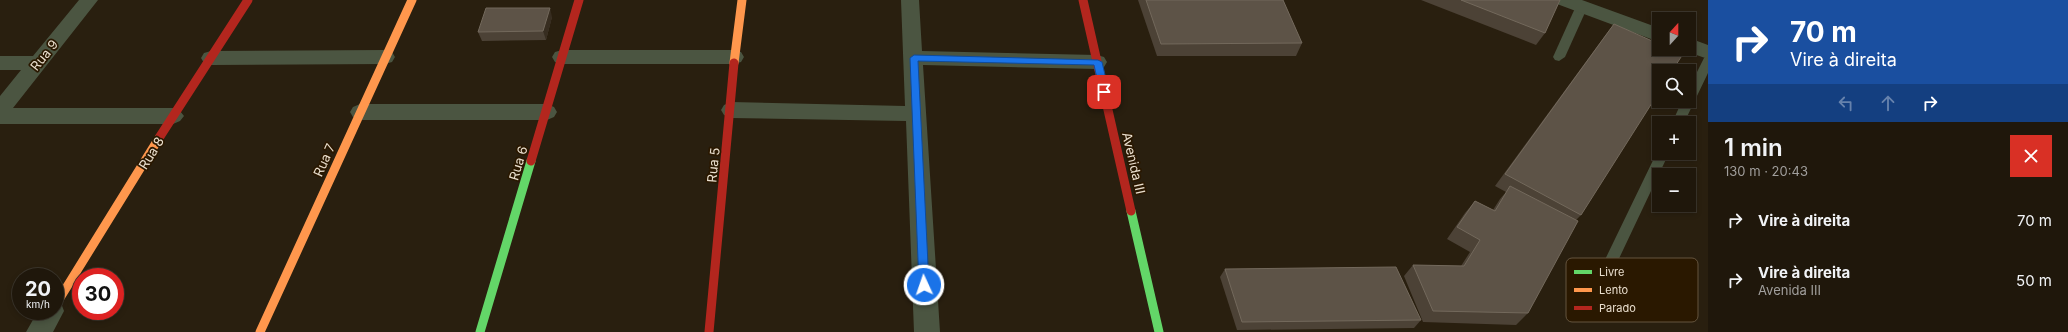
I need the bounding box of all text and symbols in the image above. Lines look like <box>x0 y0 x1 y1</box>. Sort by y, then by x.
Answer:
north arrow <box>1652 12 1696 56</box>
map controls <box>1652 12 1696 212</box>
text: 70 m <box>1790 15 1857 49</box>
icon: right <box>1724 16 1776 68</box>
street label: Rua 9 <box>27 36 61 74</box>
text: Vire à direita <box>1790 49 1897 70</box>
button: search <box>1652 64 1696 108</box>
pin <box>1087 75 1121 109</box>
icon: arrive <box>1093 81 1115 103</box>
icon: left <box>1835 92 1857 114</box>
icon: ahead <box>1877 92 1899 114</box>
icon: right <box>1919 92 1941 114</box>
button: + <box>1652 116 1696 160</box>
street label: Avenida III <box>1119 131 1149 195</box>
text: 1 min <box>1724 133 1783 162</box>
street label: Rua 8 <box>135 134 167 172</box>
button: close <box>2010 135 2052 177</box>
street label: Rua 7 <box>310 141 338 179</box>
street label: Rua 6 <box>505 144 531 182</box>
street label: Rua 5 <box>703 147 723 183</box>
text: 130 m · 20:43 <box>1724 163 1808 179</box>
button: − <box>1652 168 1696 212</box>
icon: right <box>1724 209 1746 231</box>
text: Vire à direita <box>1758 211 1850 230</box>
text: 70 m <box>2017 211 2052 230</box>
legend <box>1566 258 1698 322</box>
text: Vire à direita <box>1758 263 1850 282</box>
position arrow <box>903 264 945 306</box>
text: Livre <box>1599 265 1624 279</box>
speed limit sign: 30 <box>72 268 124 320</box>
icon: right <box>1724 269 1746 291</box>
text: 50 m <box>2016 271 2052 290</box>
text: 20 <box>25 277 51 301</box>
text: Avenida III <box>1758 282 1821 298</box>
text: Lento <box>1599 283 1629 297</box>
text: km/h <box>26 298 50 310</box>
text: Parado <box>1599 301 1636 315</box>

